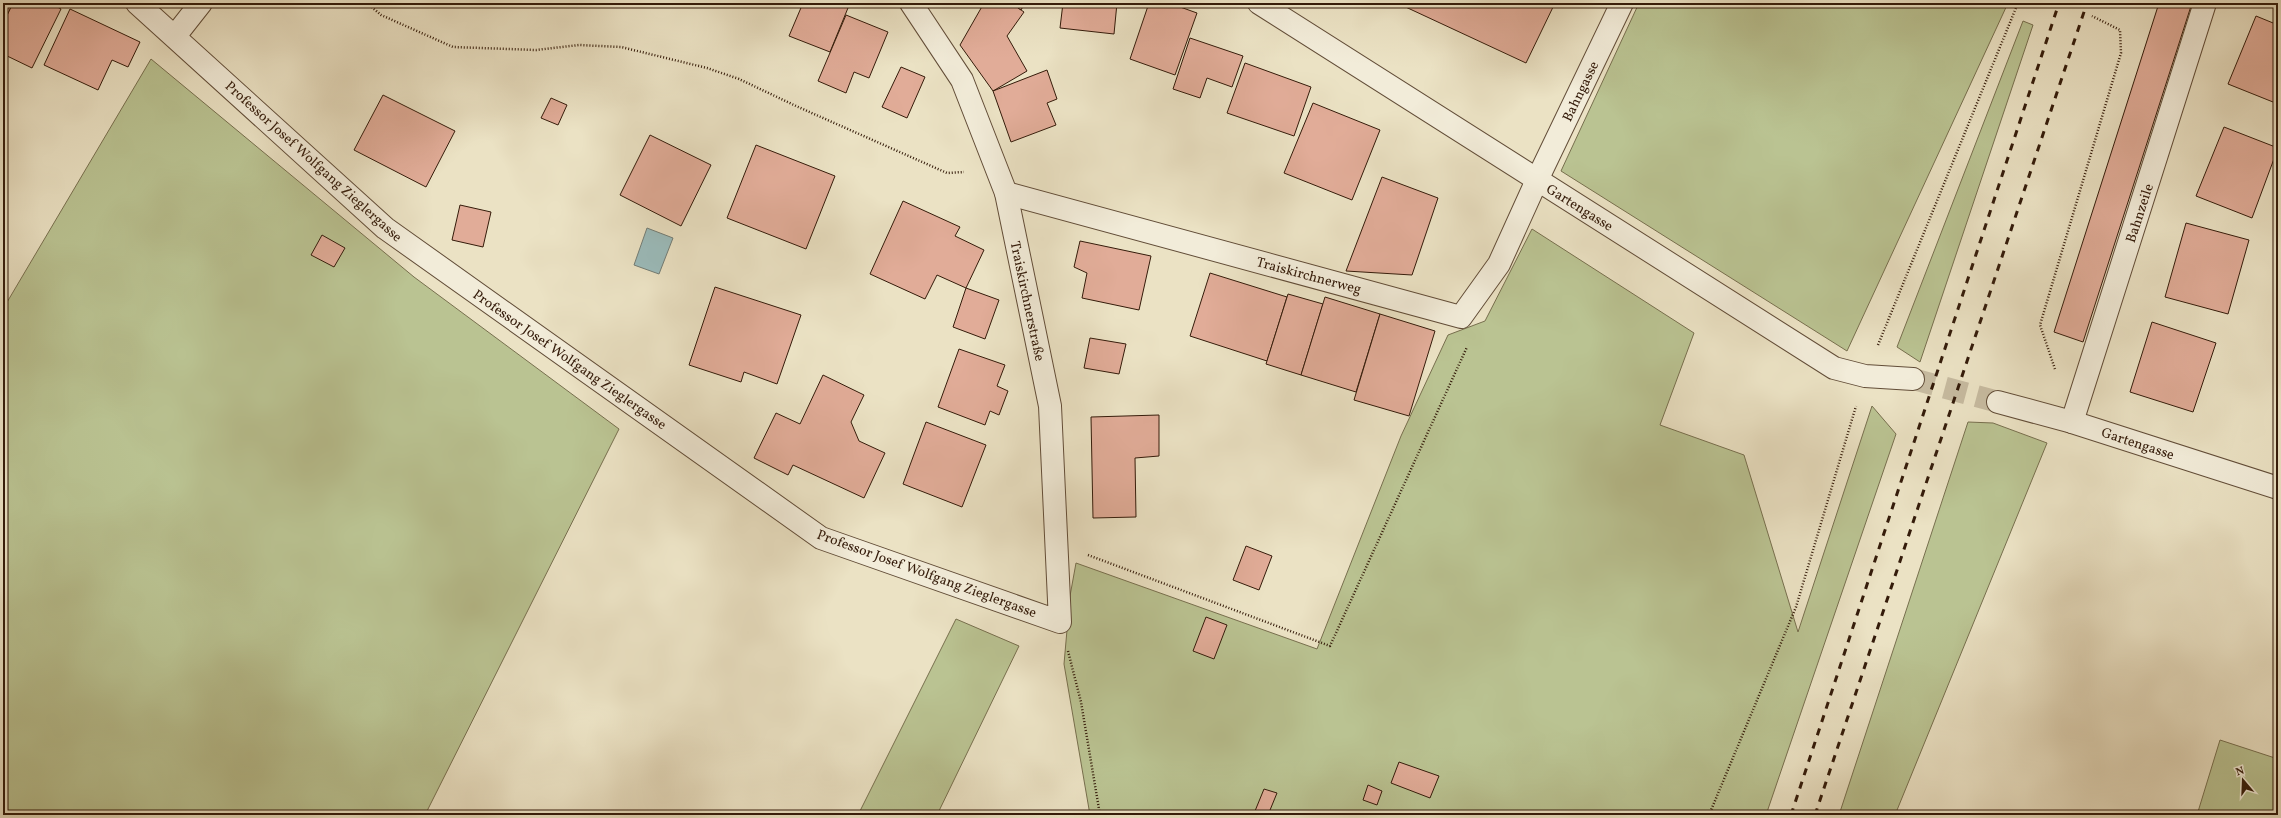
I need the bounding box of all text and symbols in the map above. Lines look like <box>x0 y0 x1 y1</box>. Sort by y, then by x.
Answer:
street label: Bahngasse <box>1559 58 1604 125</box>
street label: Professor Josef Wolfgang Zieglergasse <box>220 77 406 247</box>
street label: Gartengasse <box>1542 180 1617 237</box>
street label: Bahnzeile <box>2122 181 2159 245</box>
street label: Traiskirchnerstraße <box>1005 240 1049 363</box>
street label: Traiskirchnerweg <box>1254 253 1363 300</box>
street label: Professor Josef Wolfgang Zieglergasse <box>468 286 670 435</box>
street label: Gartengasse <box>2099 424 2177 465</box>
street label: Professor Josef Wolfgang Zieglergasse <box>814 526 1039 623</box>
north arrow <box>2223 760 2263 800</box>
text: N <box>2234 764 2246 780</box>

